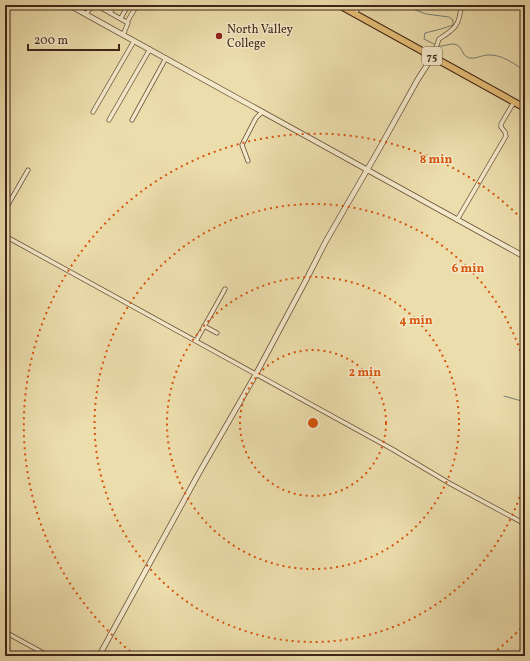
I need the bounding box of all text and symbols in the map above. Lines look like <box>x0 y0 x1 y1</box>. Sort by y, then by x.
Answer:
place label: North Valley College <box>227 22 294 52</box>
scale bar <box>28 26 119 52</box>
marker: North Valley College <box>214 31 224 41</box>
text: 200 m <box>34 33 68 49</box>
road number: 75 <box>422 47 442 65</box>
text: 8 min <box>420 152 452 168</box>
text: 6 min <box>452 261 484 277</box>
text: 4 min <box>399 313 433 329</box>
text: 2 min <box>349 365 381 381</box>
centre of rings <box>306 416 320 430</box>

